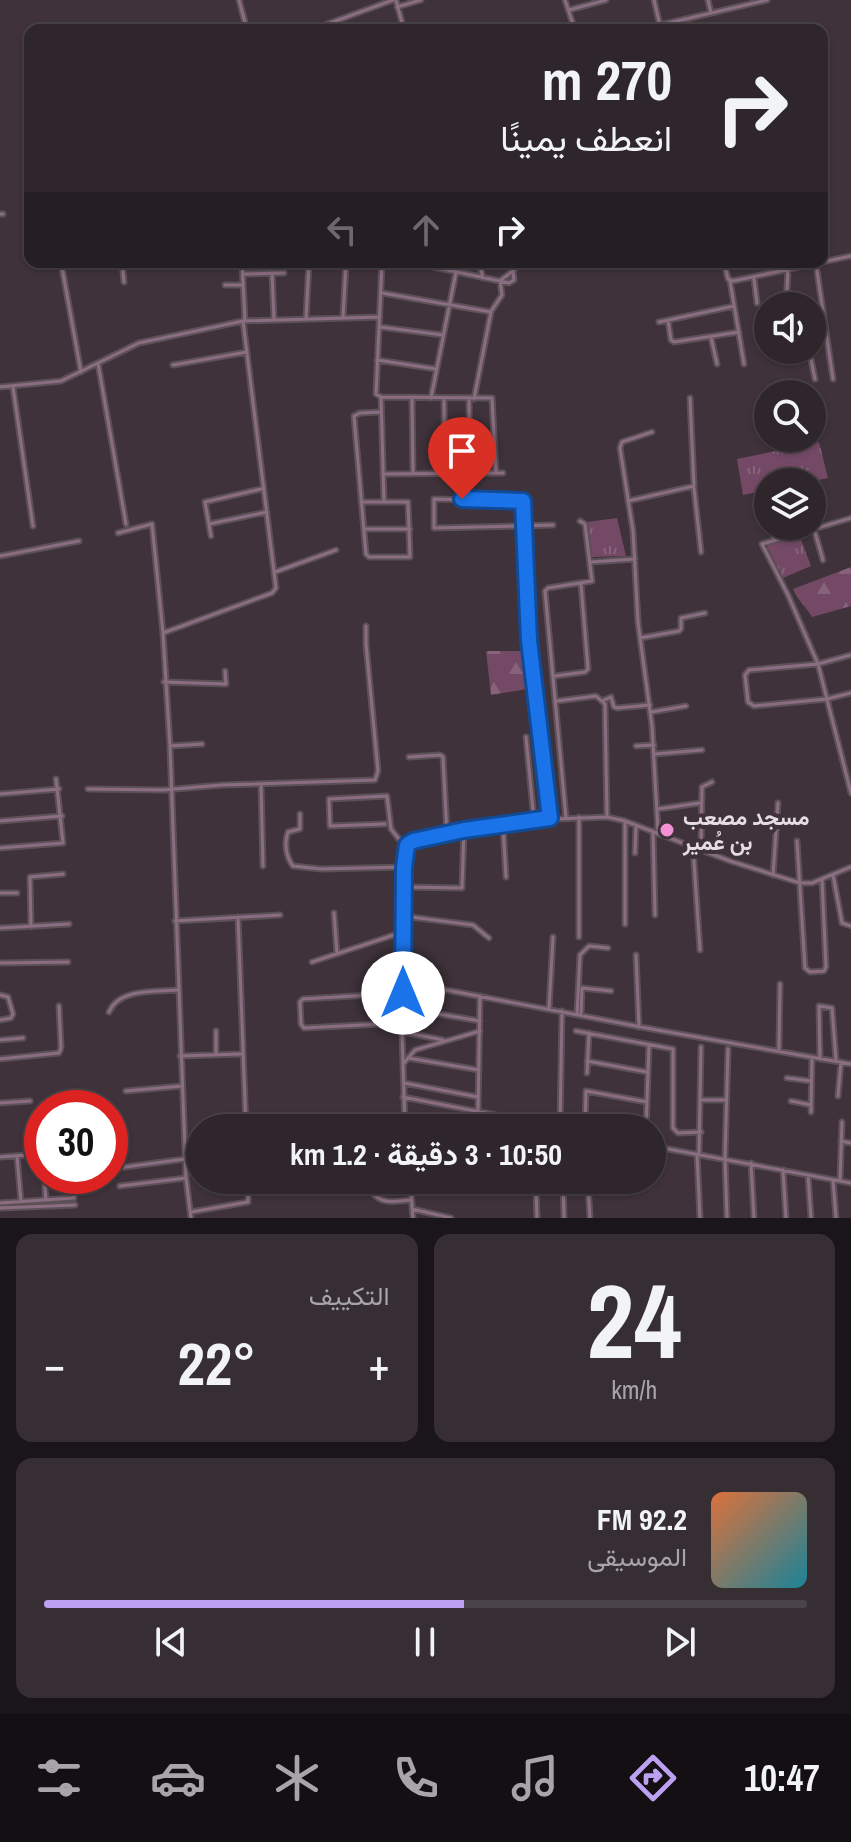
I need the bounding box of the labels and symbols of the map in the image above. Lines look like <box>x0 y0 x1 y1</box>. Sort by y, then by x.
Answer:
pin <box>428 417 496 499</box>
place label: مسجد مصعب بن عُمير <box>682 802 810 857</box>
marker: مسجد مصعب بن عُمير <box>658 821 676 839</box>
position arrow <box>361 951 445 1035</box>
speed limit sign: 30 <box>24 1090 128 1194</box>

